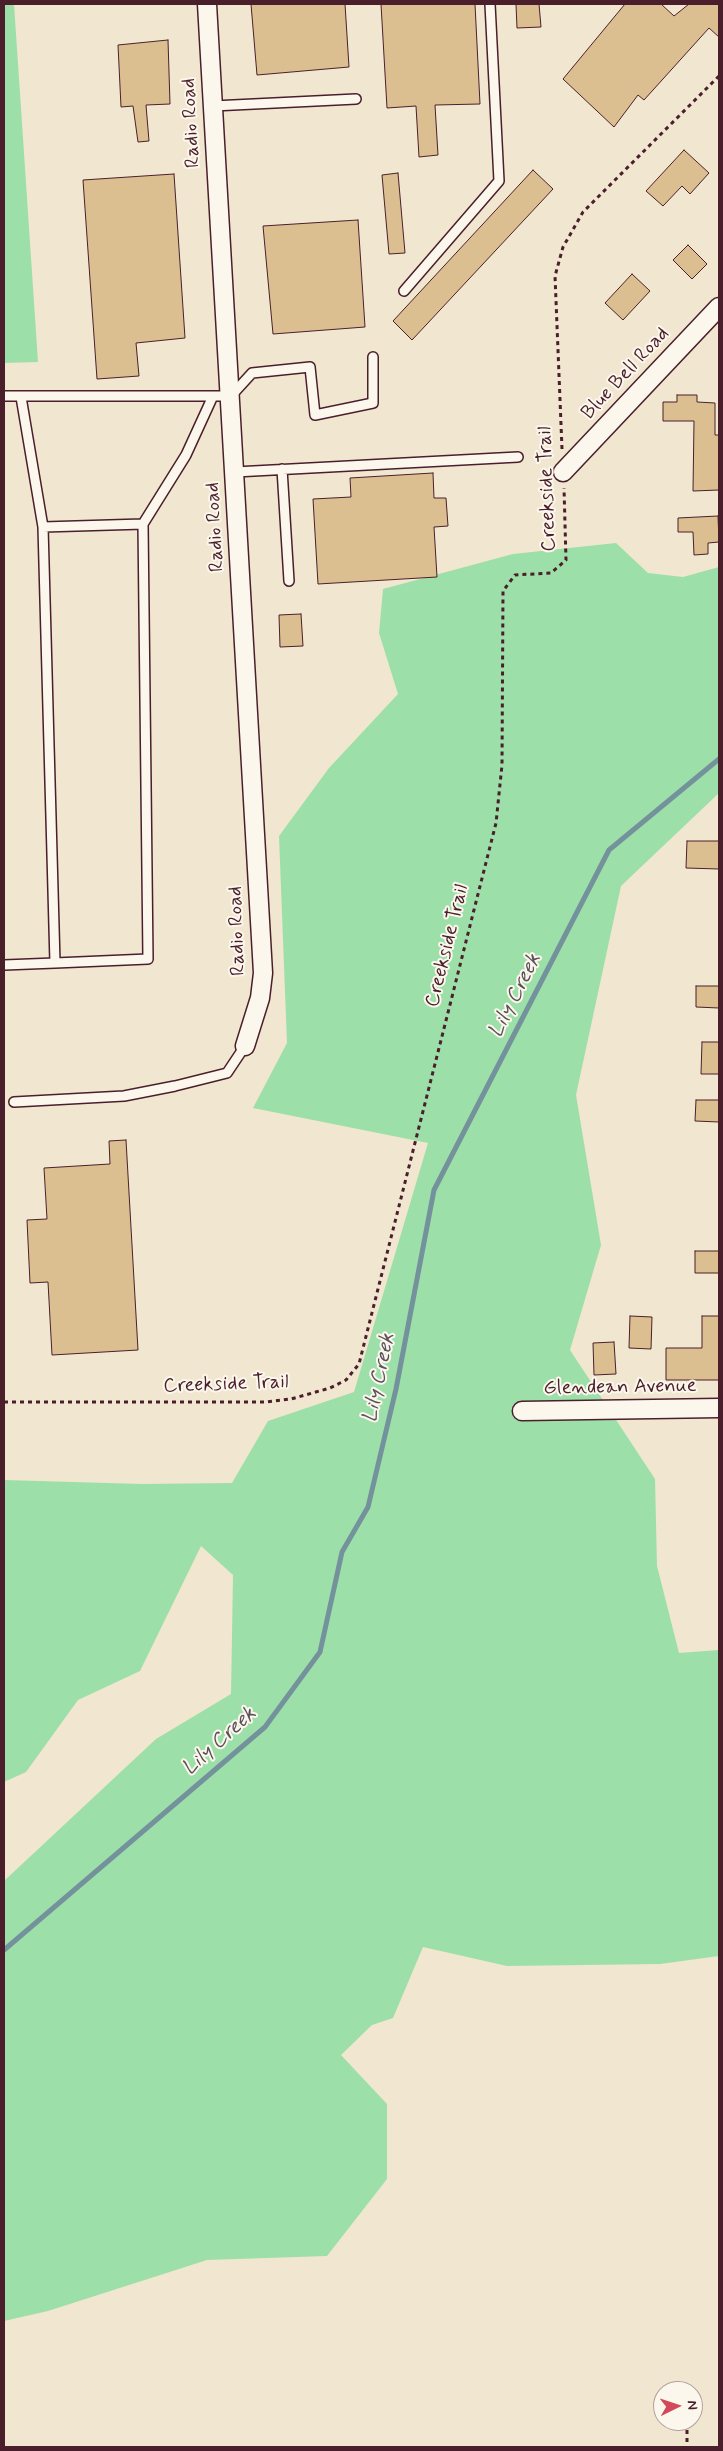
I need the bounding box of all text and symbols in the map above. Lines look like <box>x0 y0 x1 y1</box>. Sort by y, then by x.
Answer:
street label: Radio Road <box>178 78 206 168</box>
street label: Blue Bell Road <box>577 323 675 425</box>
street label: Creekside Trail <box>534 426 562 552</box>
street label: Radio Road <box>202 482 230 572</box>
street label: Creekside Trail <box>421 882 475 1010</box>
street label: Radio Road <box>224 886 252 976</box>
water label: Lily Creek <box>484 950 548 1042</box>
water label: Lily Creek <box>358 1331 402 1425</box>
street label: Creekside Trail <box>163 1371 289 1399</box>
street label: Glendean Avenue <box>543 1375 697 1401</box>
water label: Lily Creek <box>178 1702 262 1782</box>
north arrow <box>653 2381 703 2431</box>
text: N <box>683 2400 701 2410</box>

